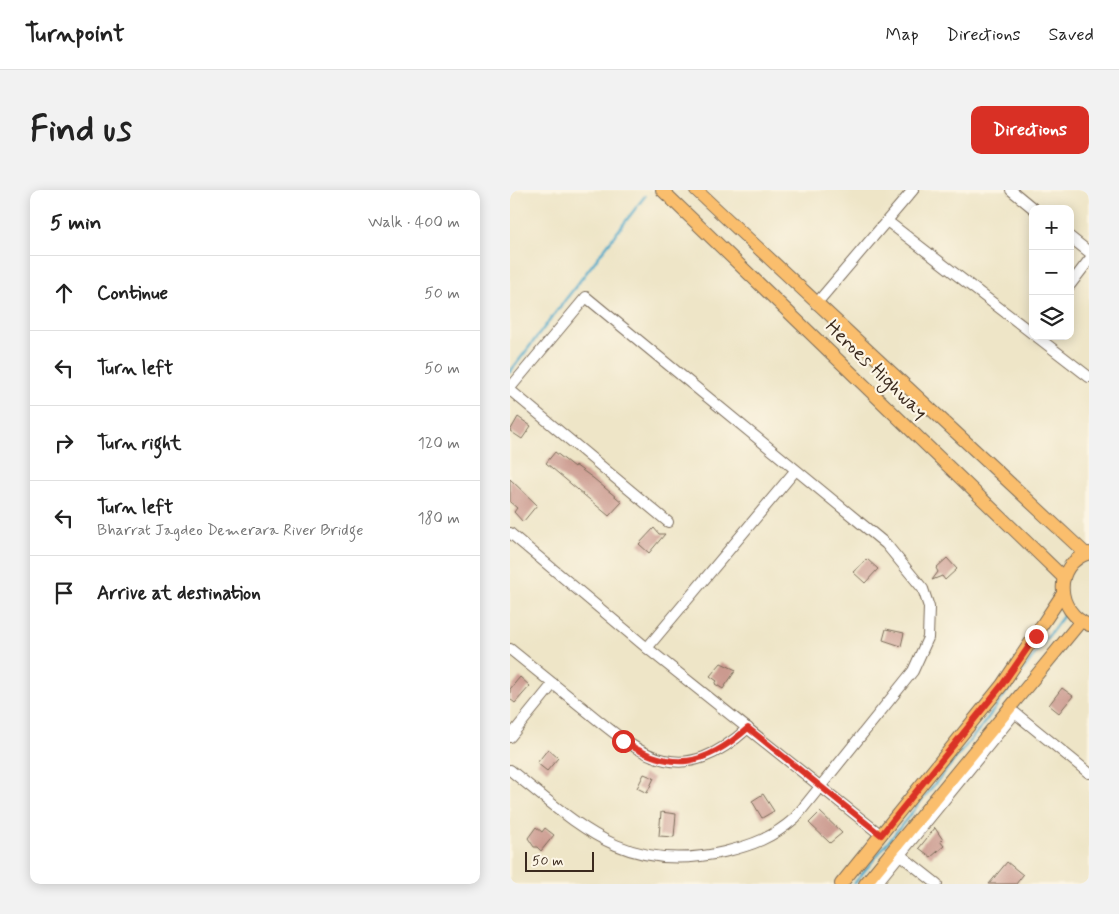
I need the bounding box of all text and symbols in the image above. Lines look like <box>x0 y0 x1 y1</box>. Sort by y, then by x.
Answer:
text: Turnpoint <box>25 19 125 50</box>
text: Map <box>886 23 919 47</box>
text: Directions <box>947 23 1021 47</box>
text: Saved <box>1049 23 1094 47</box>
button: Directions <box>971 106 1089 154</box>
text: Find us <box>30 107 132 153</box>
map controls <box>1029 205 1074 340</box>
button: + <box>1029 205 1074 250</box>
text: 5 min <box>50 209 102 237</box>
text: Walk · 400 m <box>368 212 460 233</box>
button: − <box>1029 250 1074 295</box>
icon: ahead <box>50 279 78 307</box>
text: Continue <box>97 281 168 306</box>
text: 50 m <box>424 283 460 304</box>
button: layers <box>1029 295 1074 340</box>
street label: Heroes Highway <box>818 314 933 427</box>
icon: left <box>50 354 78 382</box>
text: Turn left <box>97 356 173 381</box>
text: 50 m <box>424 358 460 379</box>
icon: right <box>50 429 78 457</box>
text: Turn right <box>97 431 181 456</box>
text: 120 m <box>418 433 460 454</box>
text: Turn left <box>97 495 173 520</box>
icon: left <box>50 504 78 532</box>
text: 180 m <box>417 508 460 529</box>
text: Bharrat Jagdeo Demerara River Bridge <box>97 520 363 541</box>
icon: arrive <box>50 579 78 607</box>
text: Arrive at destination <box>97 581 261 606</box>
route end <box>1025 625 1048 648</box>
route start <box>612 730 635 753</box>
scale bar <box>525 849 594 872</box>
text: 50 m <box>532 852 563 870</box>

